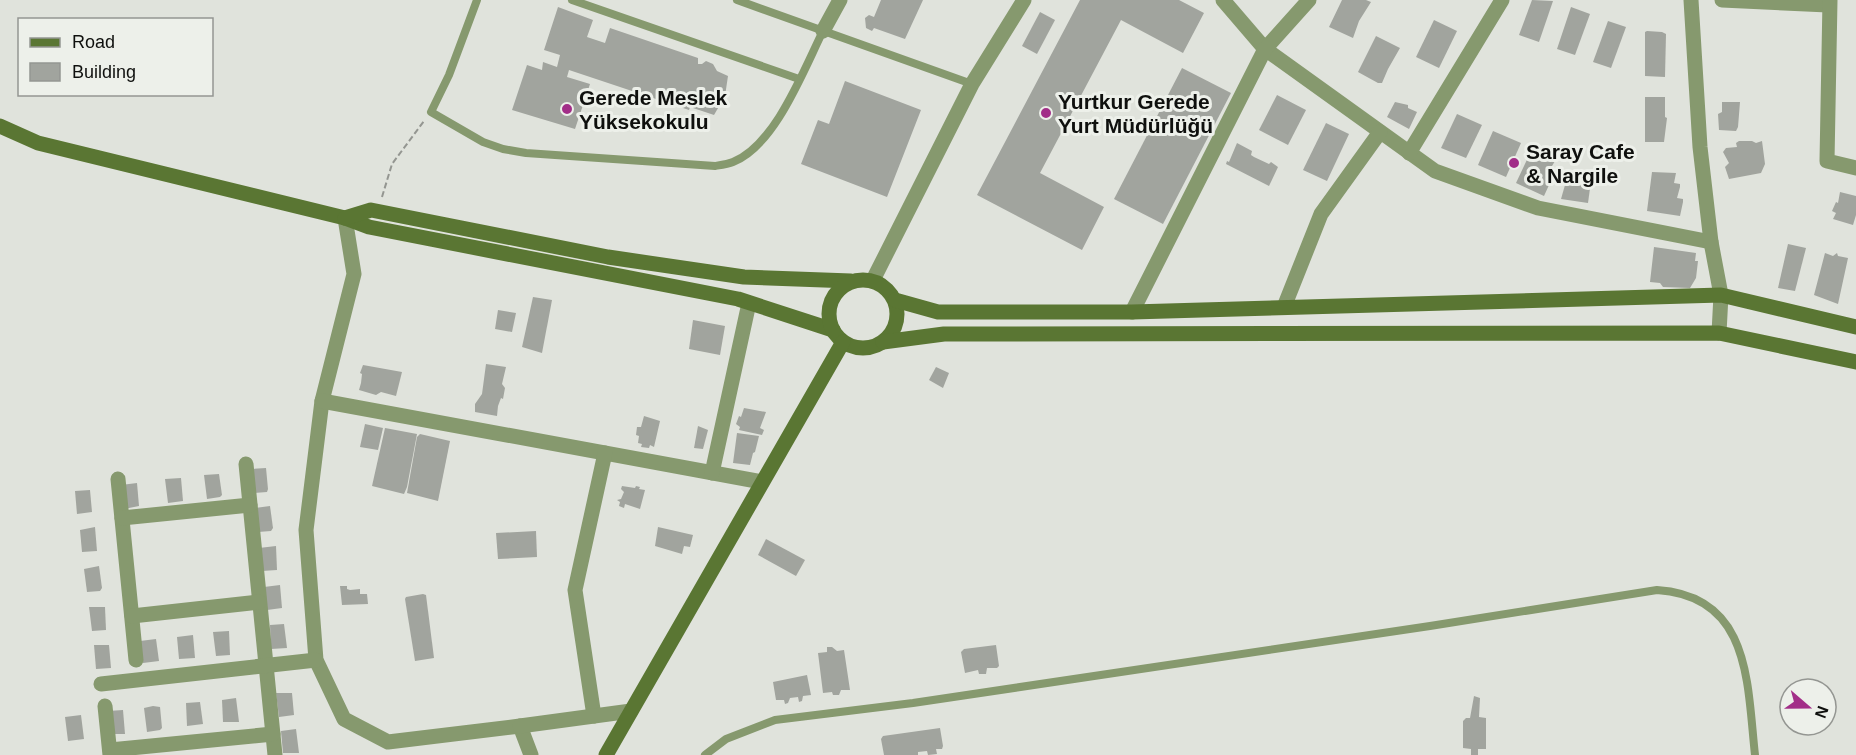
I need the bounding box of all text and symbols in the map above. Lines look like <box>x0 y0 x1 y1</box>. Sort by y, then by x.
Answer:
legend <box>18 18 213 96</box>
text: Road <box>72 32 115 52</box>
text: Building <box>72 62 136 82</box>
place label: Gerede Meslek Yüksekokulu <box>579 86 728 133</box>
place label: Yurtkur Gerede Yurt Müdürlüğü <box>1058 90 1213 137</box>
marker: Gerede Meslek Yüksekokulu <box>560 102 574 116</box>
marker: Yurtkur Gerede Yurt Müdürlüğü <box>1039 106 1053 120</box>
place label: Saray Cafe & Nargile <box>1526 140 1635 187</box>
marker: Saray Cafe & Nargile <box>1507 156 1521 170</box>
north arrow <box>1778 677 1838 737</box>
text: N <box>1812 704 1832 720</box>

